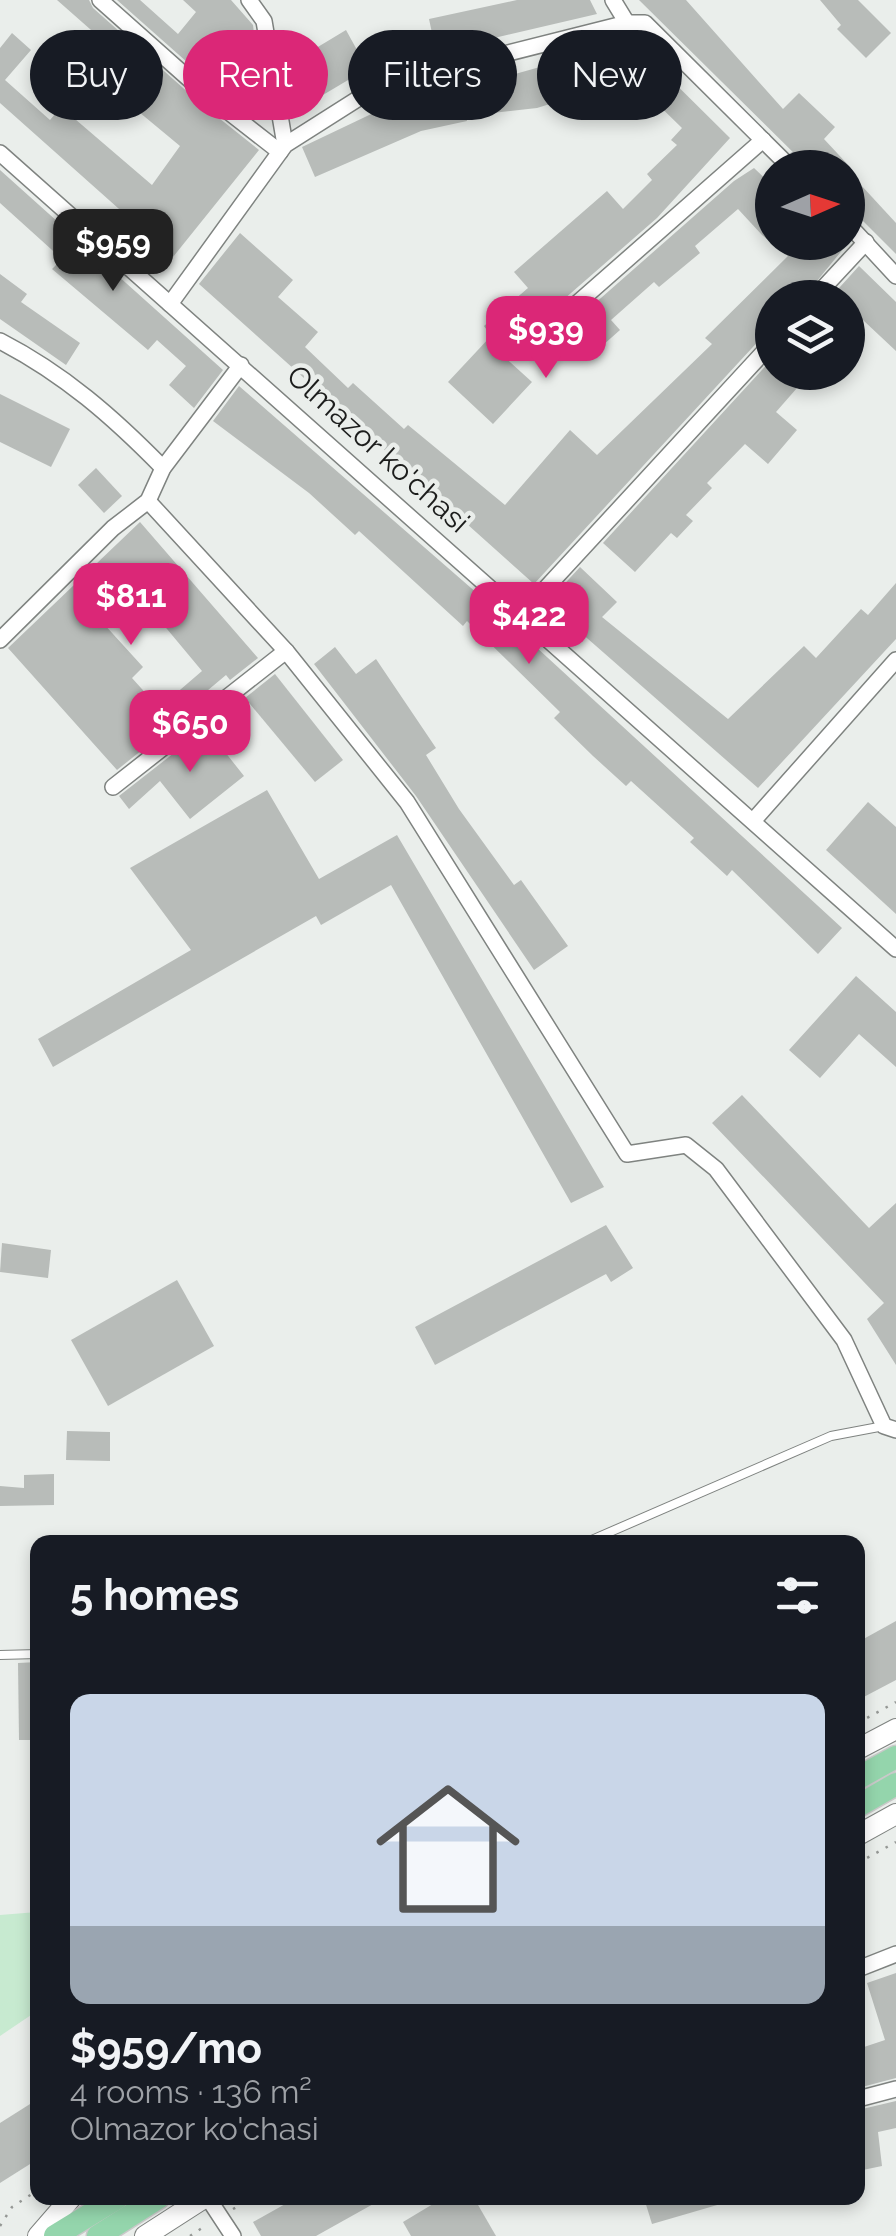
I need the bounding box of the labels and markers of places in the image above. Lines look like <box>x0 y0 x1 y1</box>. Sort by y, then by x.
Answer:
pin: $959 <box>54 209 172 294</box>
pin: $939 <box>487 296 605 381</box>
pin: $811 <box>72 563 190 648</box>
pin: $422 <box>470 582 588 667</box>
pin: $650 <box>131 690 249 775</box>

